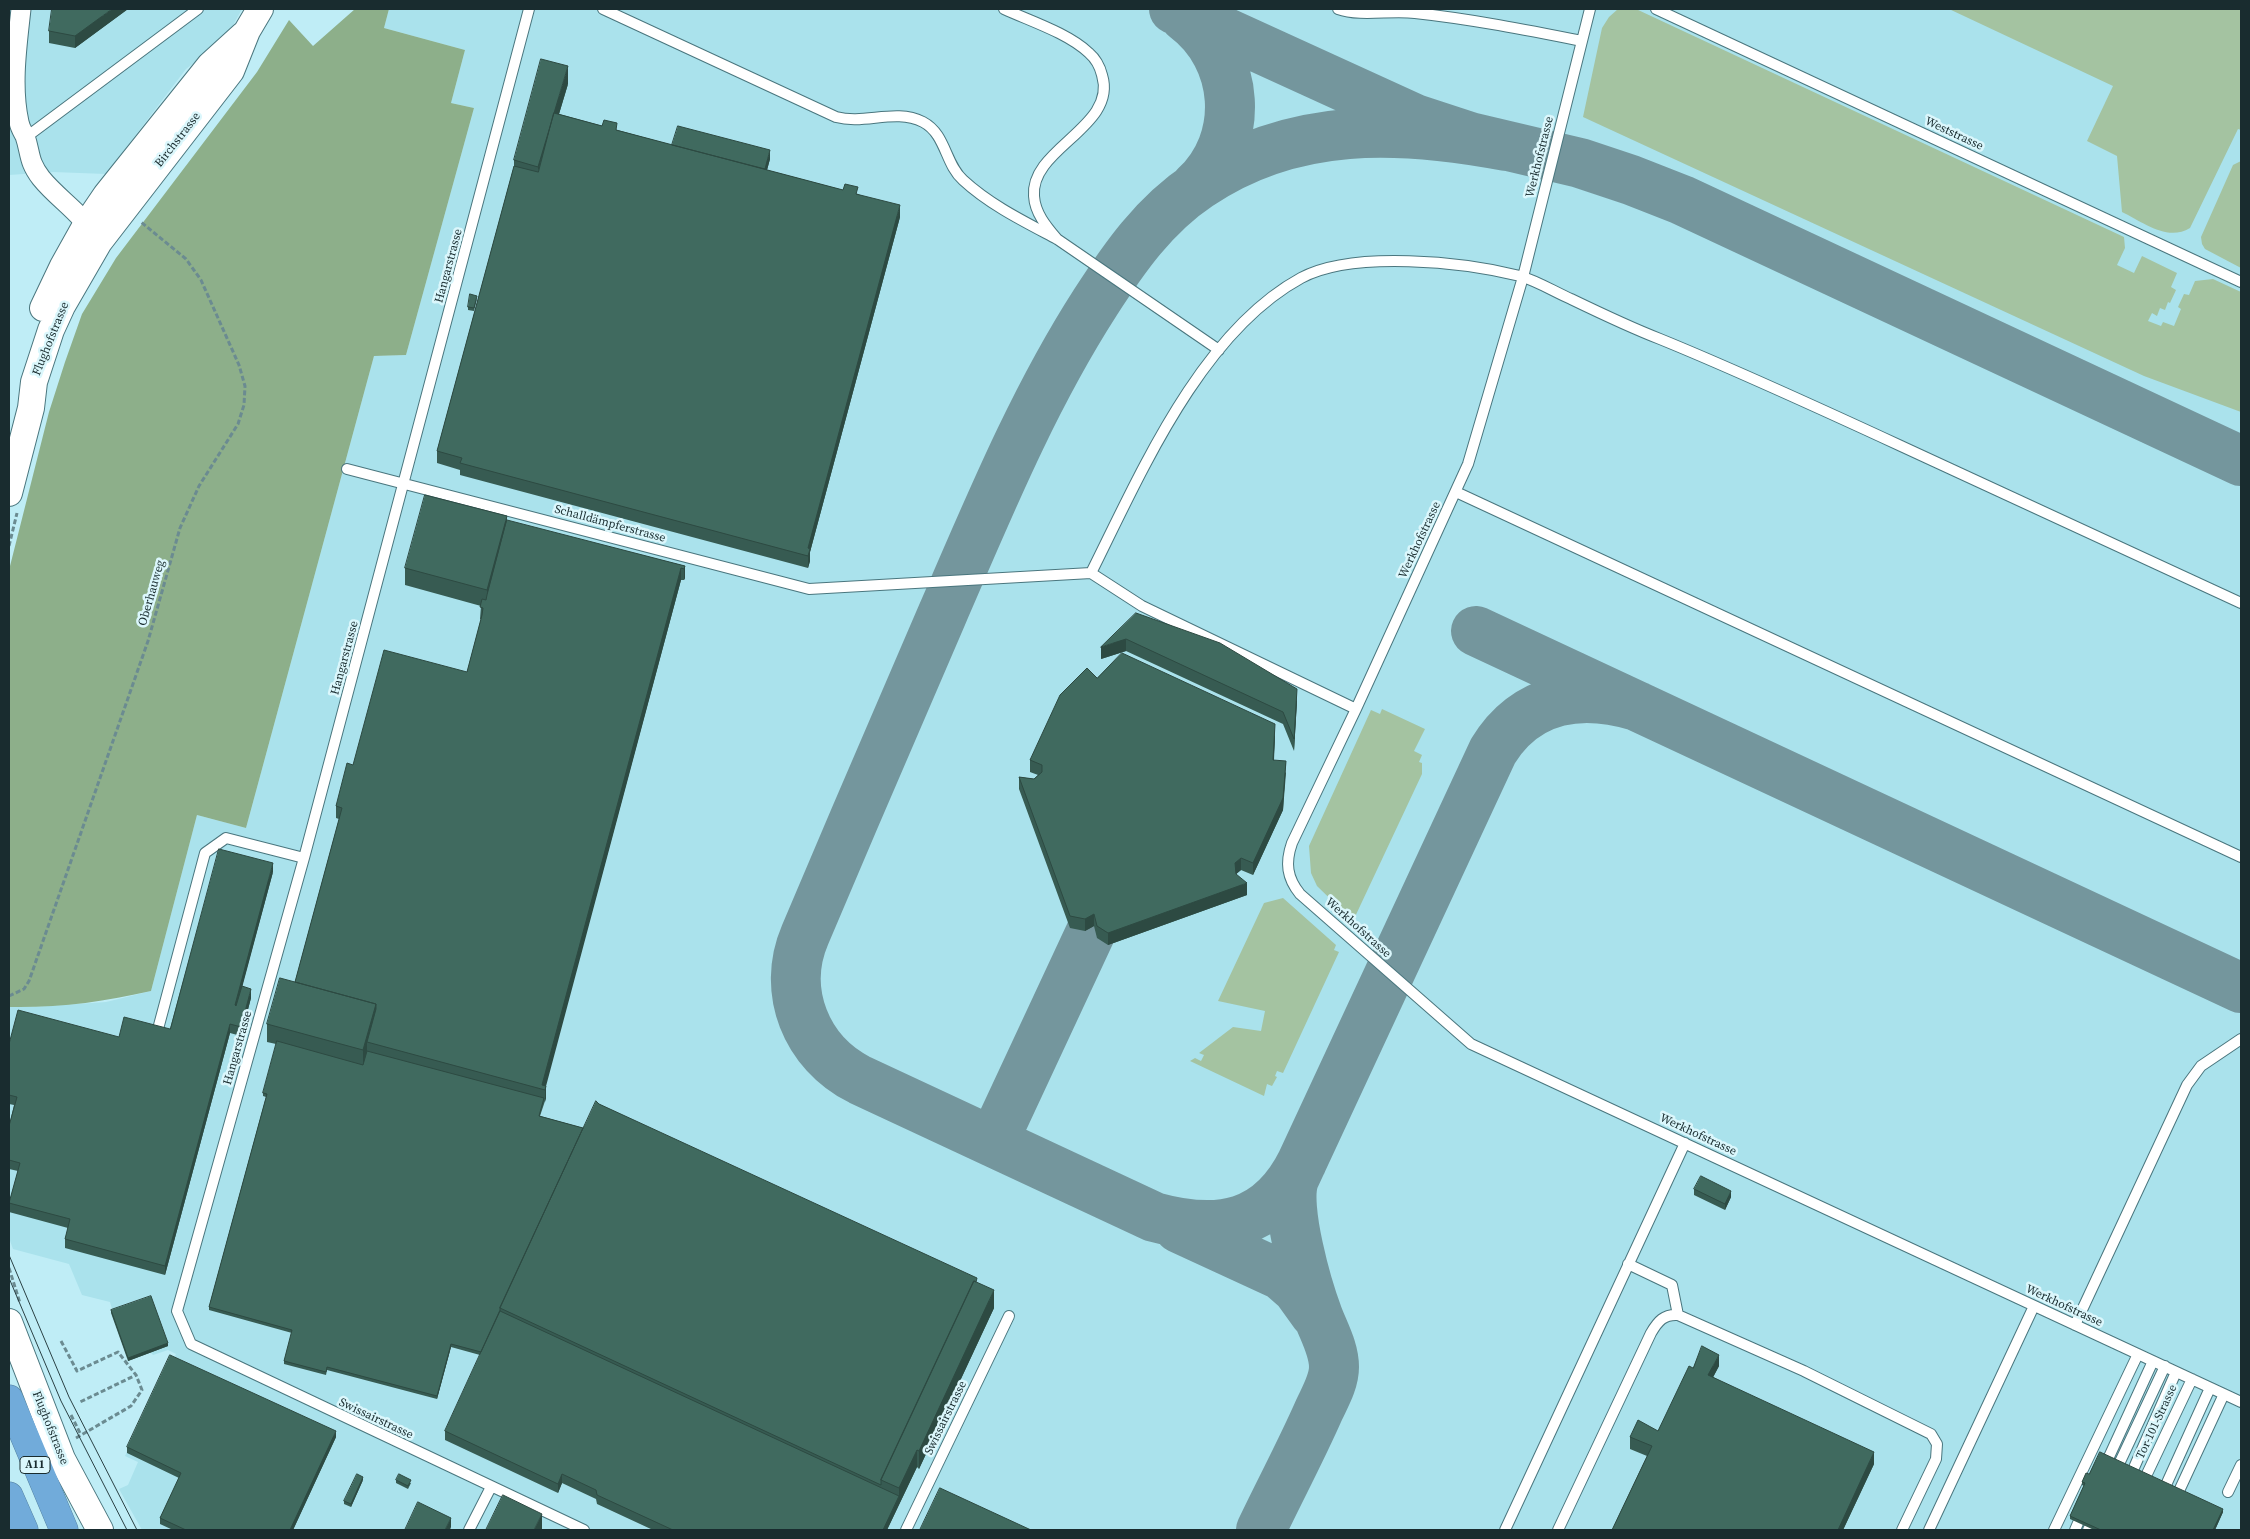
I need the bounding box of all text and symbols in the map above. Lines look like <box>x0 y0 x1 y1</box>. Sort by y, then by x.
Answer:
street label: Birchstrasse <box>152 110 204 170</box>
street label: Weststrasse <box>1923 114 1985 154</box>
street label: Werkhofstrasse <box>1523 115 1557 199</box>
street label: Hangarstrasse <box>432 227 466 305</box>
street label: Flughofstrasse <box>30 300 72 378</box>
street label: Werkhofstrasse <box>1396 499 1444 581</box>
street label: Schalldämpferstrasse <box>553 502 667 546</box>
street label: Oberhauweg <box>136 558 168 628</box>
street label: Hangarstrasse <box>328 619 362 697</box>
street label: Werkhofstrasse <box>1322 895 1394 961</box>
street label: Hangarstrasse <box>221 1009 255 1087</box>
street label: Werkhofstrasse <box>1657 1111 1739 1159</box>
street label: Werkhofstrasse <box>2023 1282 2105 1330</box>
street label: Swissairstrasse <box>922 1379 970 1457</box>
street label: Tor-101-Strasse <box>2133 1382 2181 1462</box>
street label: Flughofstrasse <box>29 1389 71 1467</box>
street label: Swissairstrasse <box>337 1395 415 1443</box>
road number: A11 <box>20 1456 50 1474</box>

